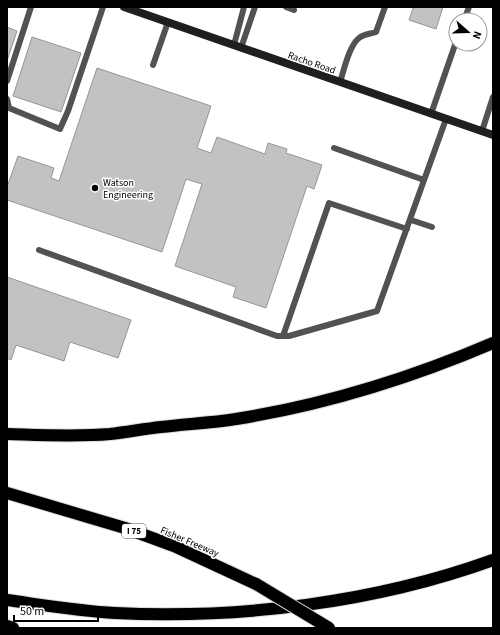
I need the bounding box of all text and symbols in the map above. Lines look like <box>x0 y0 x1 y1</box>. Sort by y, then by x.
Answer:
north arrow <box>448 12 488 52</box>
text: N <box>469 29 485 41</box>
street label: Racho Road <box>286 48 337 78</box>
place label: Watson Engineering <box>103 176 153 202</box>
marker: Watson Engineering <box>90 183 100 193</box>
street label: Fisher Freeway <box>158 523 221 561</box>
road number: I 75 <box>122 524 146 538</box>
scale bar <box>14 597 98 623</box>
text: 50 m <box>20 603 44 620</box>

